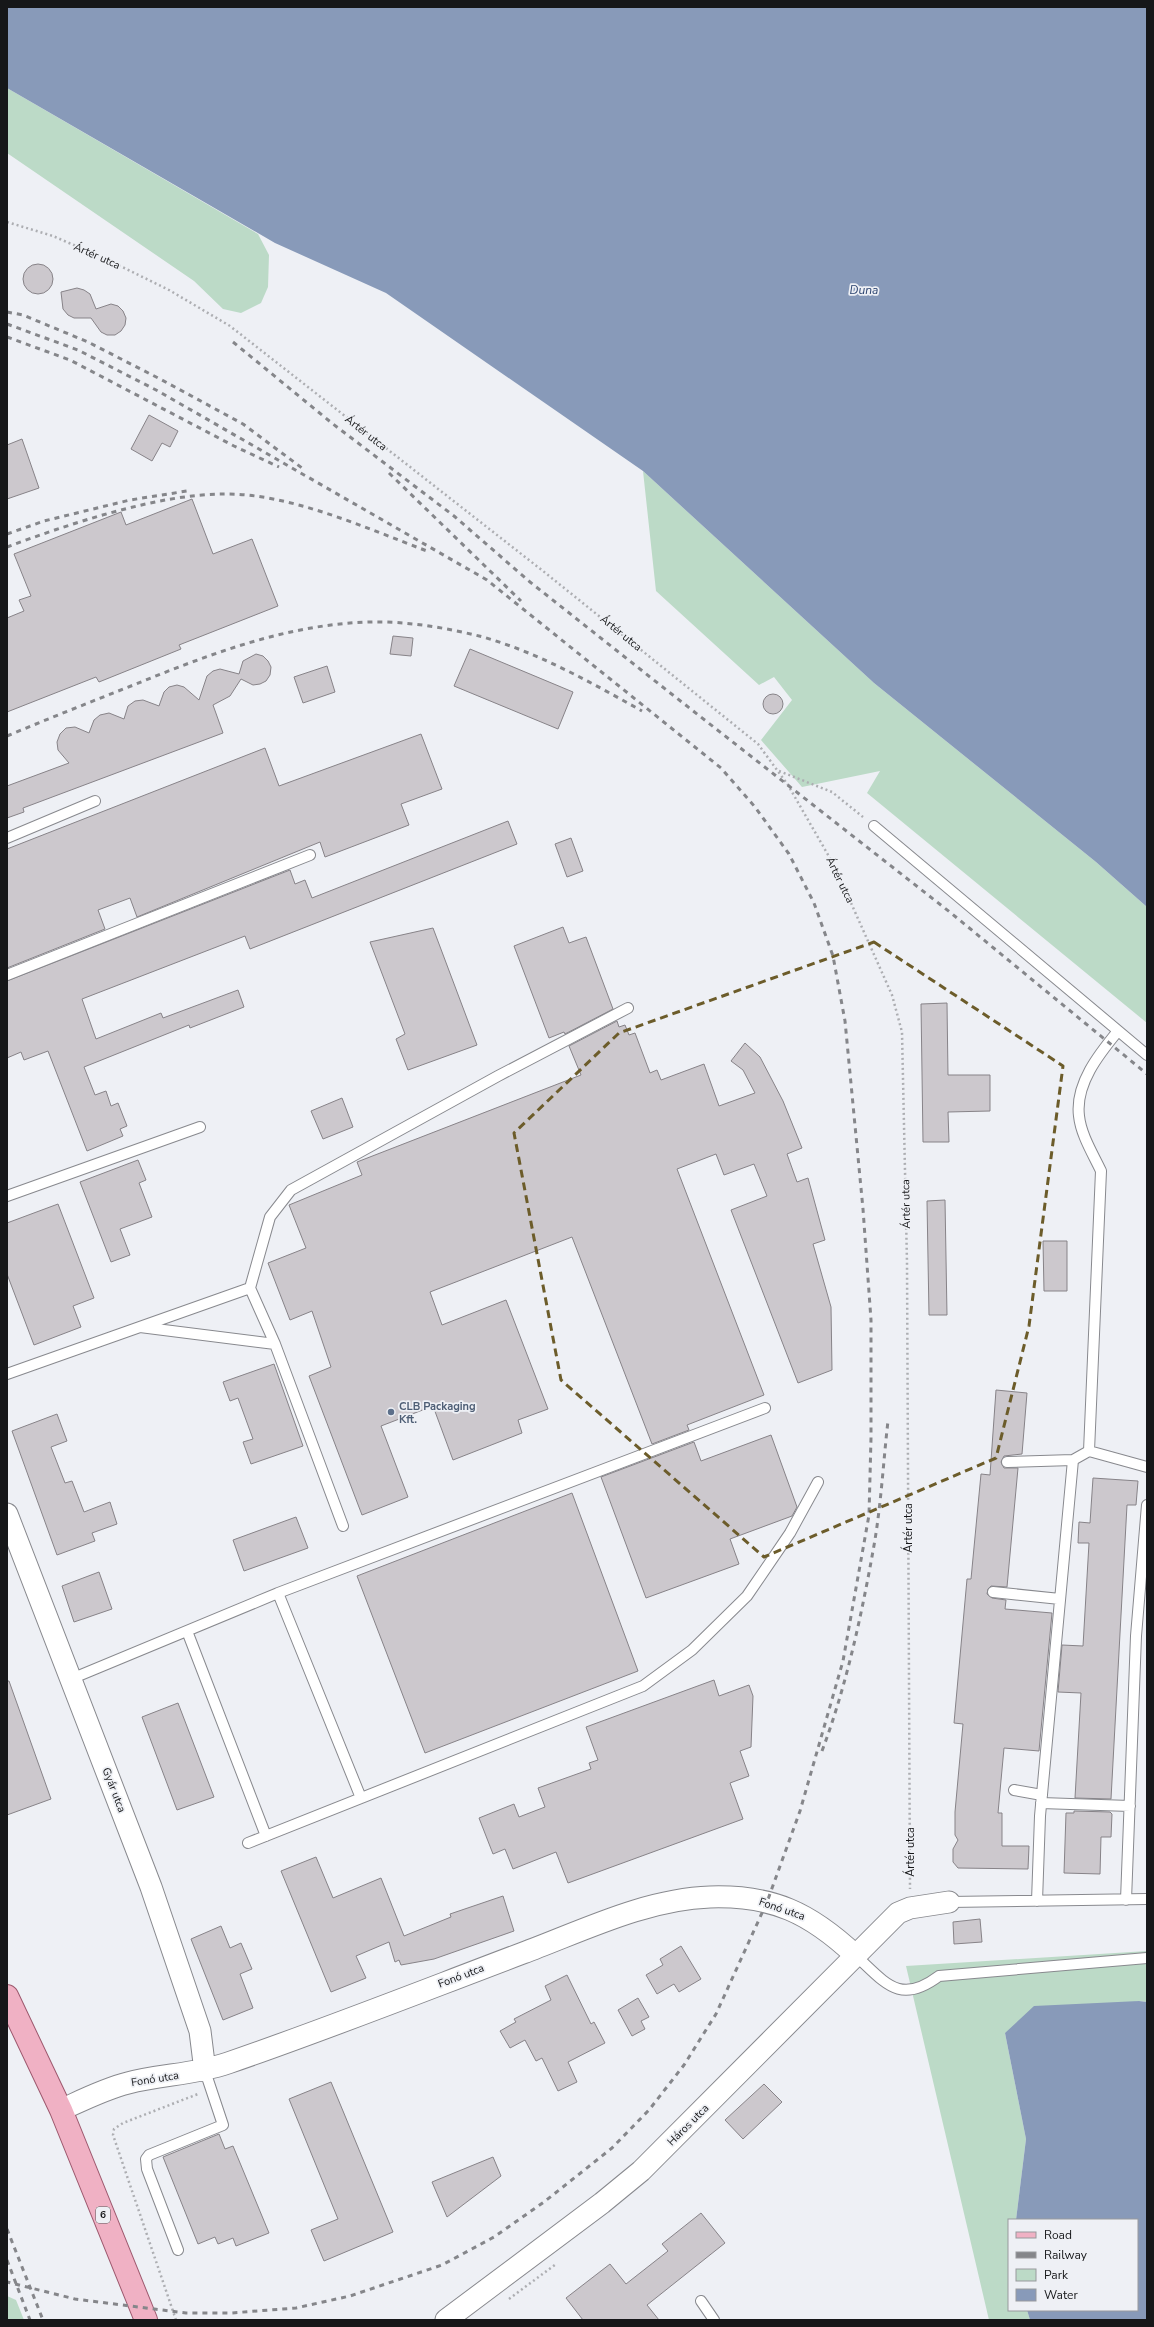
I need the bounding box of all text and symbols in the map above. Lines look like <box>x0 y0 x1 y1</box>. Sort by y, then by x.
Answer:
street label: Ártér utca <box>71 238 123 273</box>
water label: Duna <box>850 282 878 298</box>
street label: Ártér utca <box>342 411 391 454</box>
street label: Ártér utca <box>597 611 646 655</box>
street label: Ártér utca <box>822 854 859 906</box>
street label: Ártér utca <box>897 1179 914 1229</box>
place label: CLB Packaging Kft. <box>399 1399 476 1427</box>
marker: CLB Packaging Kft. <box>386 1407 396 1417</box>
street label: Ártér utca <box>900 1503 916 1553</box>
street label: Gyár utca <box>99 1765 129 1815</box>
street label: Ártér utca <box>902 1827 918 1877</box>
street label: Fonó utca <box>757 1894 807 1924</box>
street label: Fonó utca <box>436 1960 486 1992</box>
street label: Fonó utca <box>130 2068 180 2090</box>
street label: Háros utca <box>664 2101 712 2149</box>
road number: 6 <box>96 2207 110 2223</box>
legend <box>1008 2219 1138 2311</box>
text: Road <box>1044 2227 1072 2243</box>
text: Railway <box>1044 2247 1088 2263</box>
text: Park <box>1044 2267 1069 2283</box>
text: Water <box>1044 2287 1078 2303</box>

